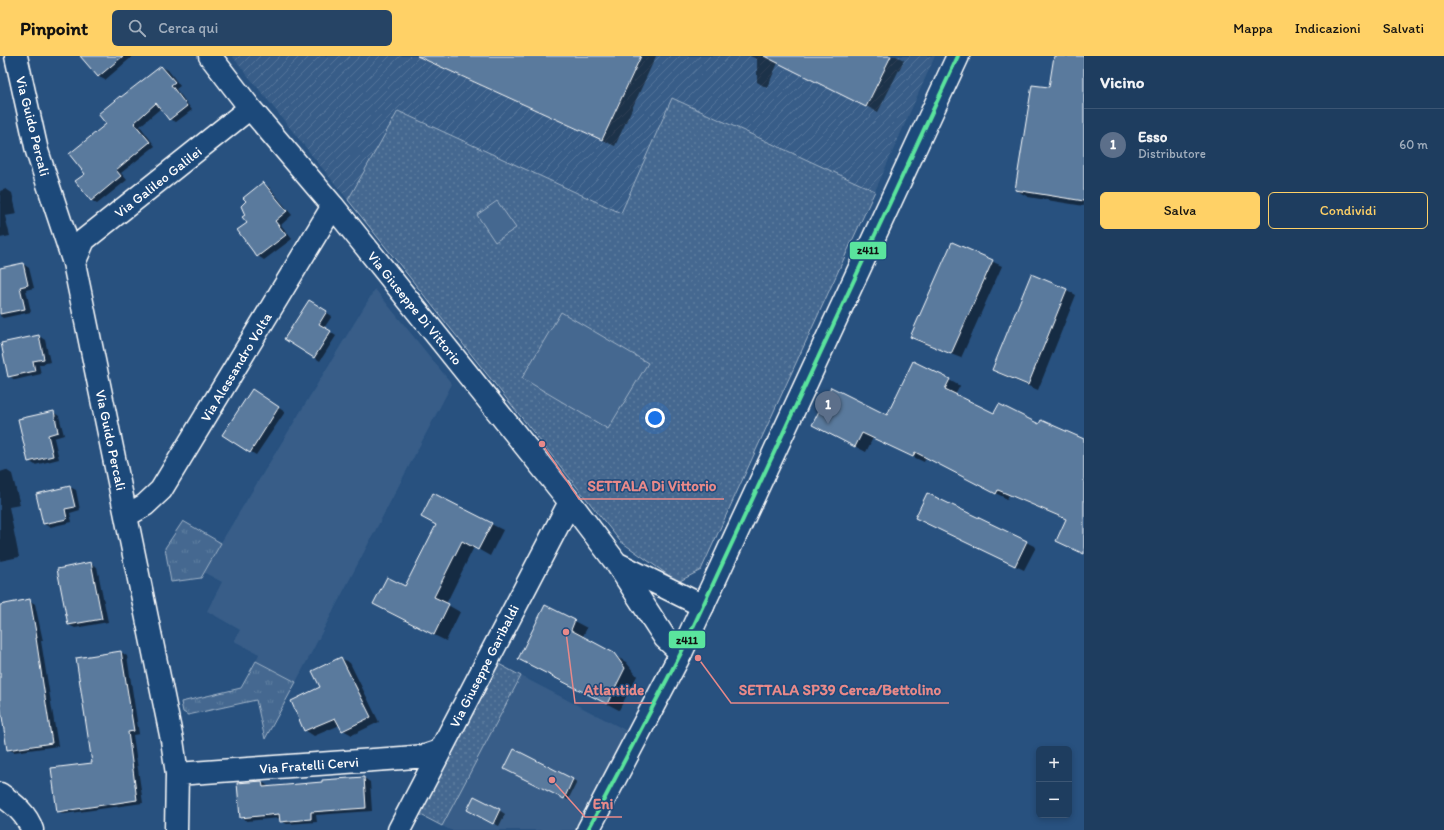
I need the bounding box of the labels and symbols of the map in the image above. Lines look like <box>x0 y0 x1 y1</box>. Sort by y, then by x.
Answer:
street label: Via Guido Percali <box>12 74 53 178</box>
street label: Via Galileo Galilei <box>111 143 205 222</box>
line badge: z411 <box>849 241 887 260</box>
text: z411 <box>857 244 880 257</box>
street label: Via Giuseppe Di Vittorio <box>364 248 466 368</box>
street label: Via Alessandro Volta <box>197 309 276 425</box>
street label: Via Guido Percali <box>92 388 129 492</box>
pin: 1 <box>815 391 841 424</box>
your location <box>645 408 665 428</box>
callout: SETTALA Di Vittorio <box>579 472 724 499</box>
text: SETTALA Di Vittorio <box>588 477 717 495</box>
street label: Via Giuseppe Garibaldi <box>446 602 523 731</box>
line badge: z411 <box>668 630 706 649</box>
text: z411 <box>676 634 699 647</box>
callout: Atlantide <box>575 676 652 703</box>
callout: SETTALA SP39 Cerca/Bettolino <box>731 676 949 703</box>
text: Atlantide <box>583 681 644 699</box>
text: SETTALA SP39 Cerca/Bettolino <box>739 681 942 699</box>
street label: Via Fratelli Cervi <box>259 754 359 777</box>
callout: Eni <box>585 790 622 817</box>
text: Eni <box>593 795 613 813</box>

